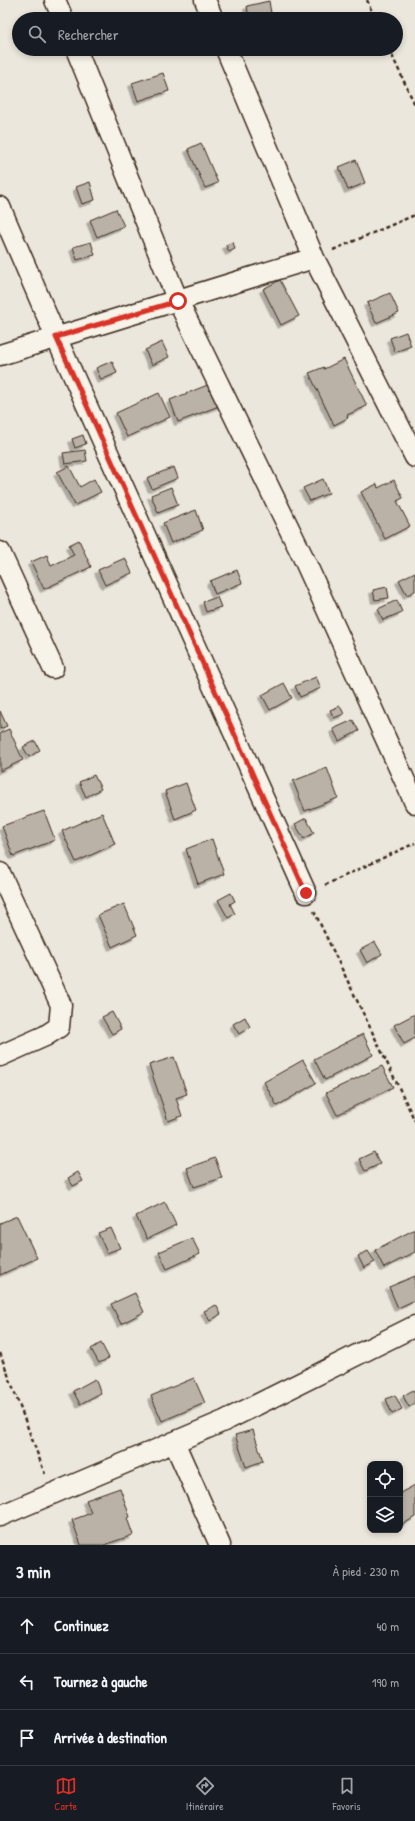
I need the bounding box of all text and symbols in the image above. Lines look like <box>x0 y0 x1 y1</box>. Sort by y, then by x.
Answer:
search box <box>12 12 403 56</box>
icon: search <box>26 23 48 45</box>
text: Rechercher <box>58 24 119 45</box>
route start <box>169 292 187 310</box>
route end <box>297 884 315 902</box>
map controls <box>367 1461 403 1533</box>
button: locate <box>367 1461 403 1497</box>
button: layers <box>367 1497 403 1533</box>
text: 3 min <box>16 1560 51 1583</box>
text: À pied · 230 m <box>333 1562 399 1580</box>
icon: ahead <box>16 1615 38 1637</box>
text: Continuez <box>54 1615 109 1636</box>
text: 40 m <box>376 1617 399 1635</box>
icon: left <box>16 1671 38 1693</box>
text: Tournez à gauche <box>54 1671 147 1692</box>
text: 190 m <box>372 1673 399 1691</box>
icon: arrive <box>16 1727 38 1749</box>
text: Arrivée à destination <box>54 1727 167 1748</box>
tab: Carte <box>54 1775 77 1813</box>
tab: Itinéraire <box>186 1775 224 1813</box>
tab: Favoris <box>332 1775 361 1813</box>

